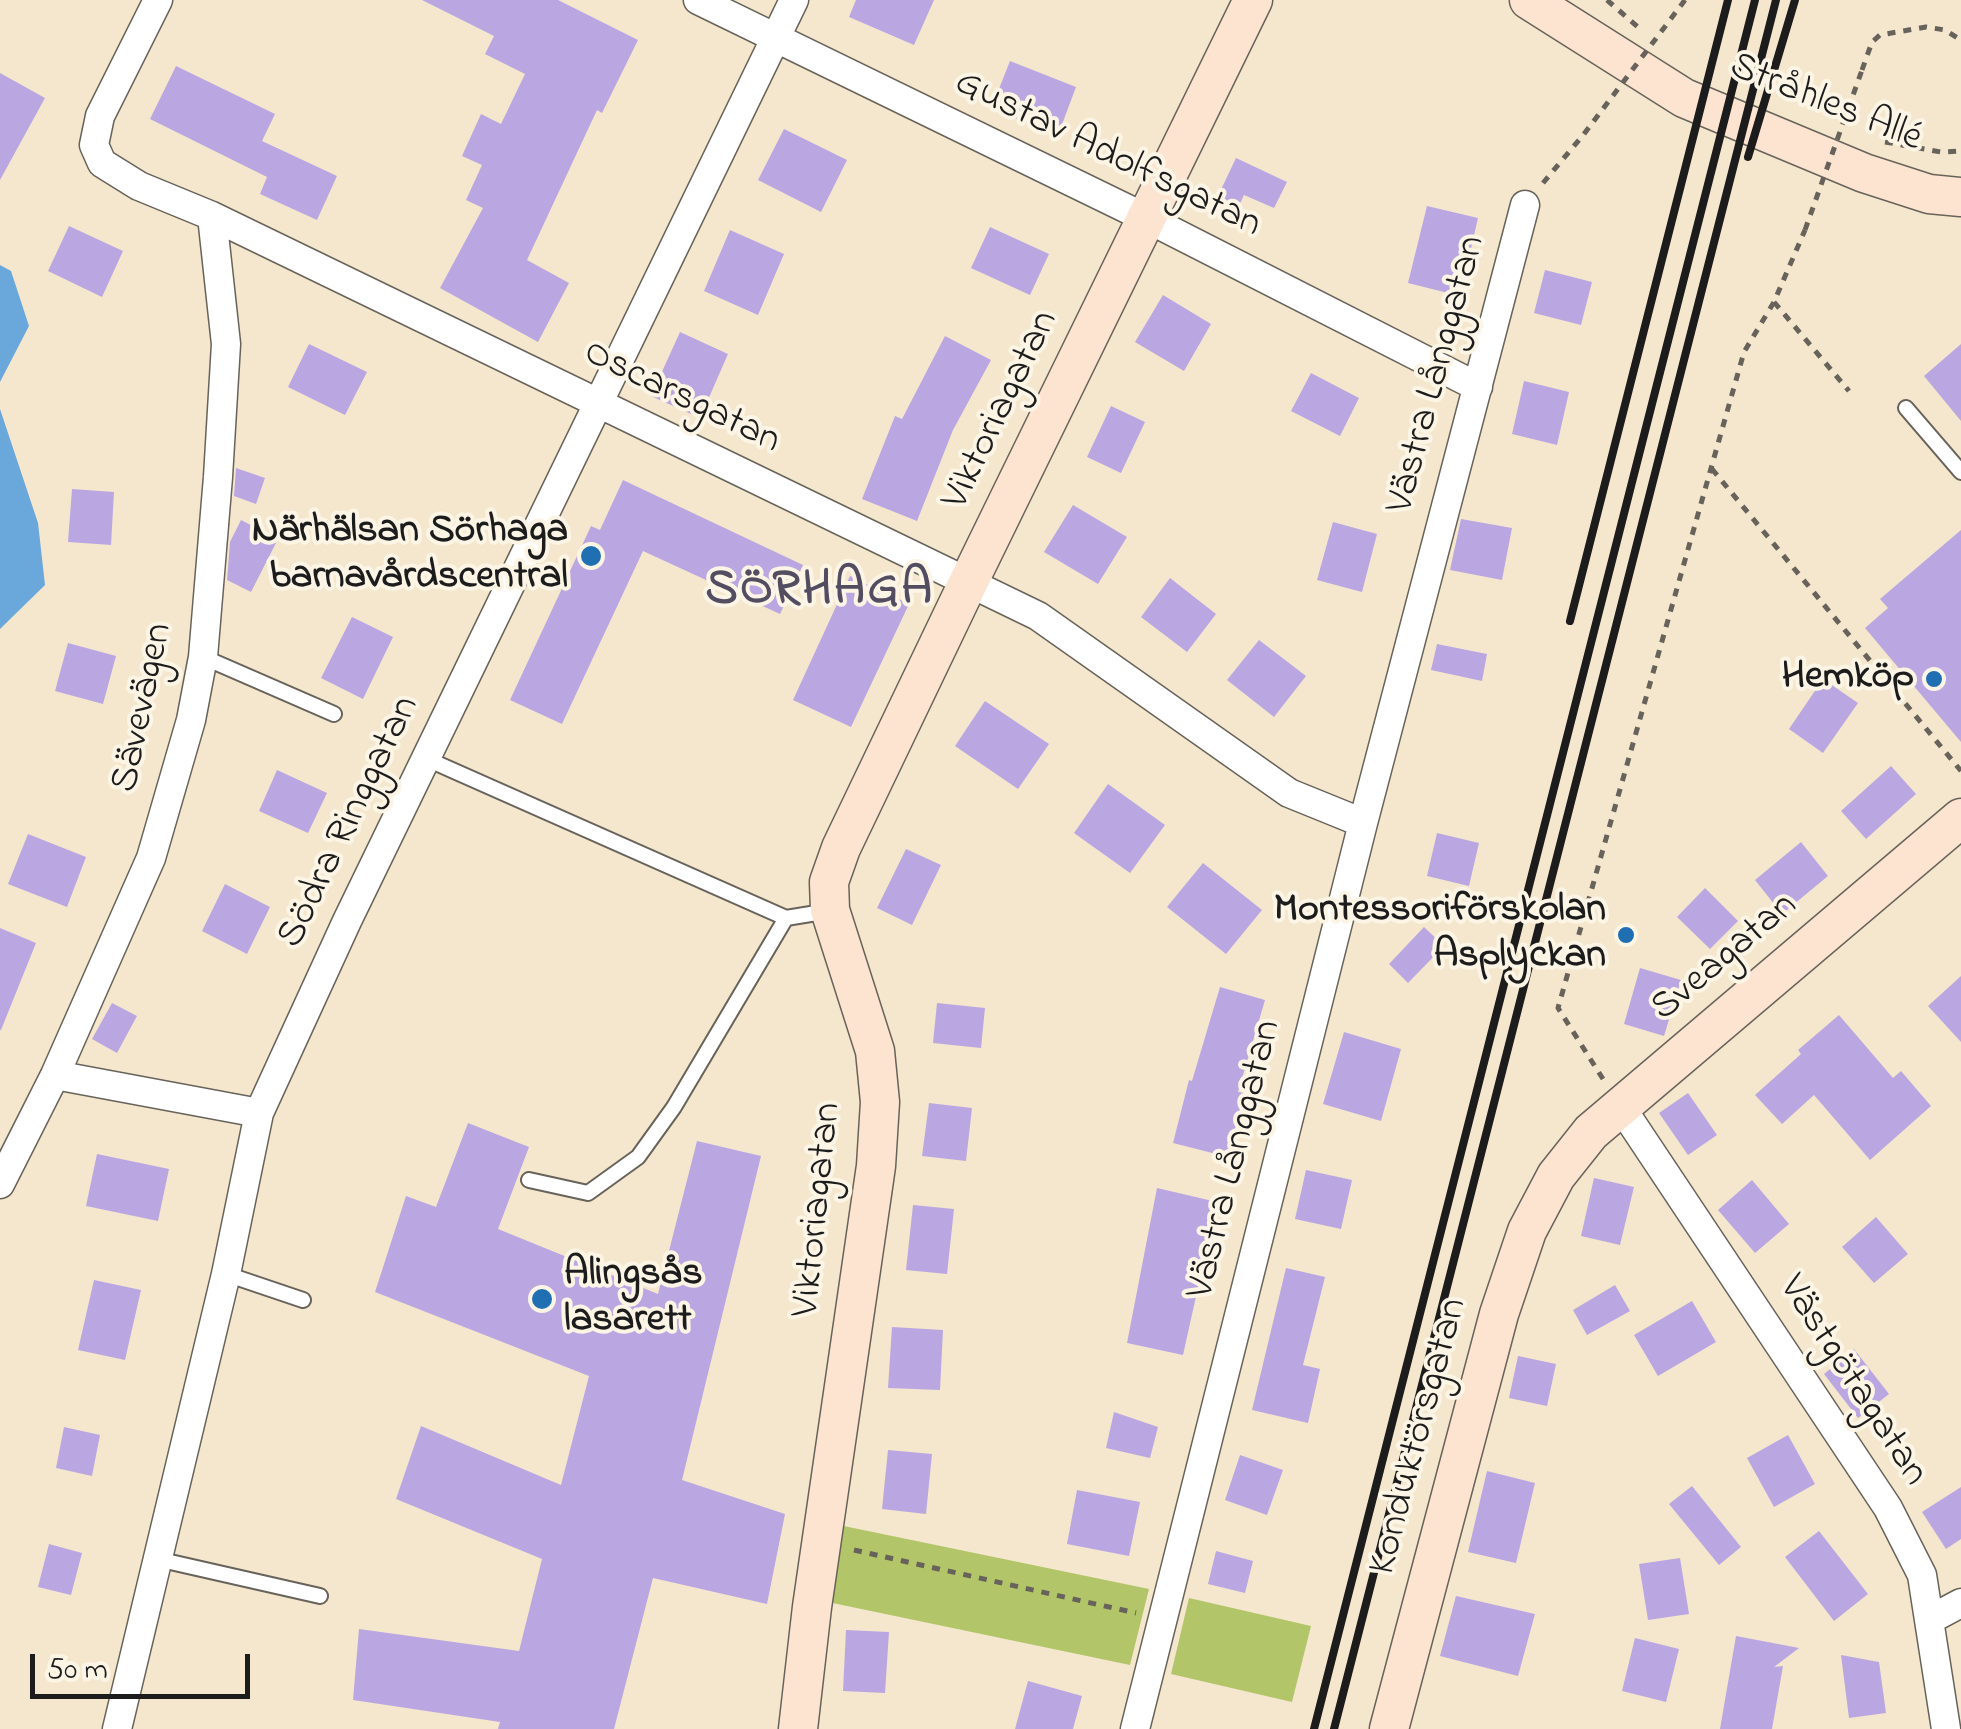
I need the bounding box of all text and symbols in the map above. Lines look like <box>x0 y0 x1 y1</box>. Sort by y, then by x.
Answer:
street label: Stråhles Allé <box>1722 45 1928 165</box>
street label: Gustav Adolfsgatan <box>946 61 1268 251</box>
street label: Västra Långgatan <box>1379 231 1499 519</box>
street label: Viktoriagatan <box>934 304 1072 518</box>
street label: Oscarsgatan <box>575 331 787 467</box>
place label: Närhälsan Sörhaga barnavårdscentral <box>252 509 568 603</box>
marker: Närhälsan Sörhaga barnavårdscentral <box>578 543 604 569</box>
district label: SÖRHAGA <box>705 564 935 624</box>
street label: Sävevägen <box>104 619 186 797</box>
place label: Hemköp <box>1782 655 1914 703</box>
marker: Hemköp <box>1923 668 1945 690</box>
street label: Södra Ringgatan <box>269 689 433 957</box>
street label: Sveagatan <box>1643 884 1809 1034</box>
place label: Montessoriförskolan Asplyckan <box>1274 888 1606 982</box>
marker: Montessoriförskolan Asplyckan <box>1615 924 1637 946</box>
street label: Västra Långgatan <box>1179 1016 1295 1304</box>
street label: Viktoriagatan <box>785 1100 855 1320</box>
place label: Alingsås lasarett <box>564 1252 703 1346</box>
street label: Västgötagatan <box>1765 1268 1937 1496</box>
marker: Alingsås lasarett <box>529 1286 555 1312</box>
street label: Konduktörsgatan <box>1361 1294 1481 1580</box>
scale bar <box>35 1634 255 1696</box>
text: 50 m <box>47 1649 108 1693</box>

